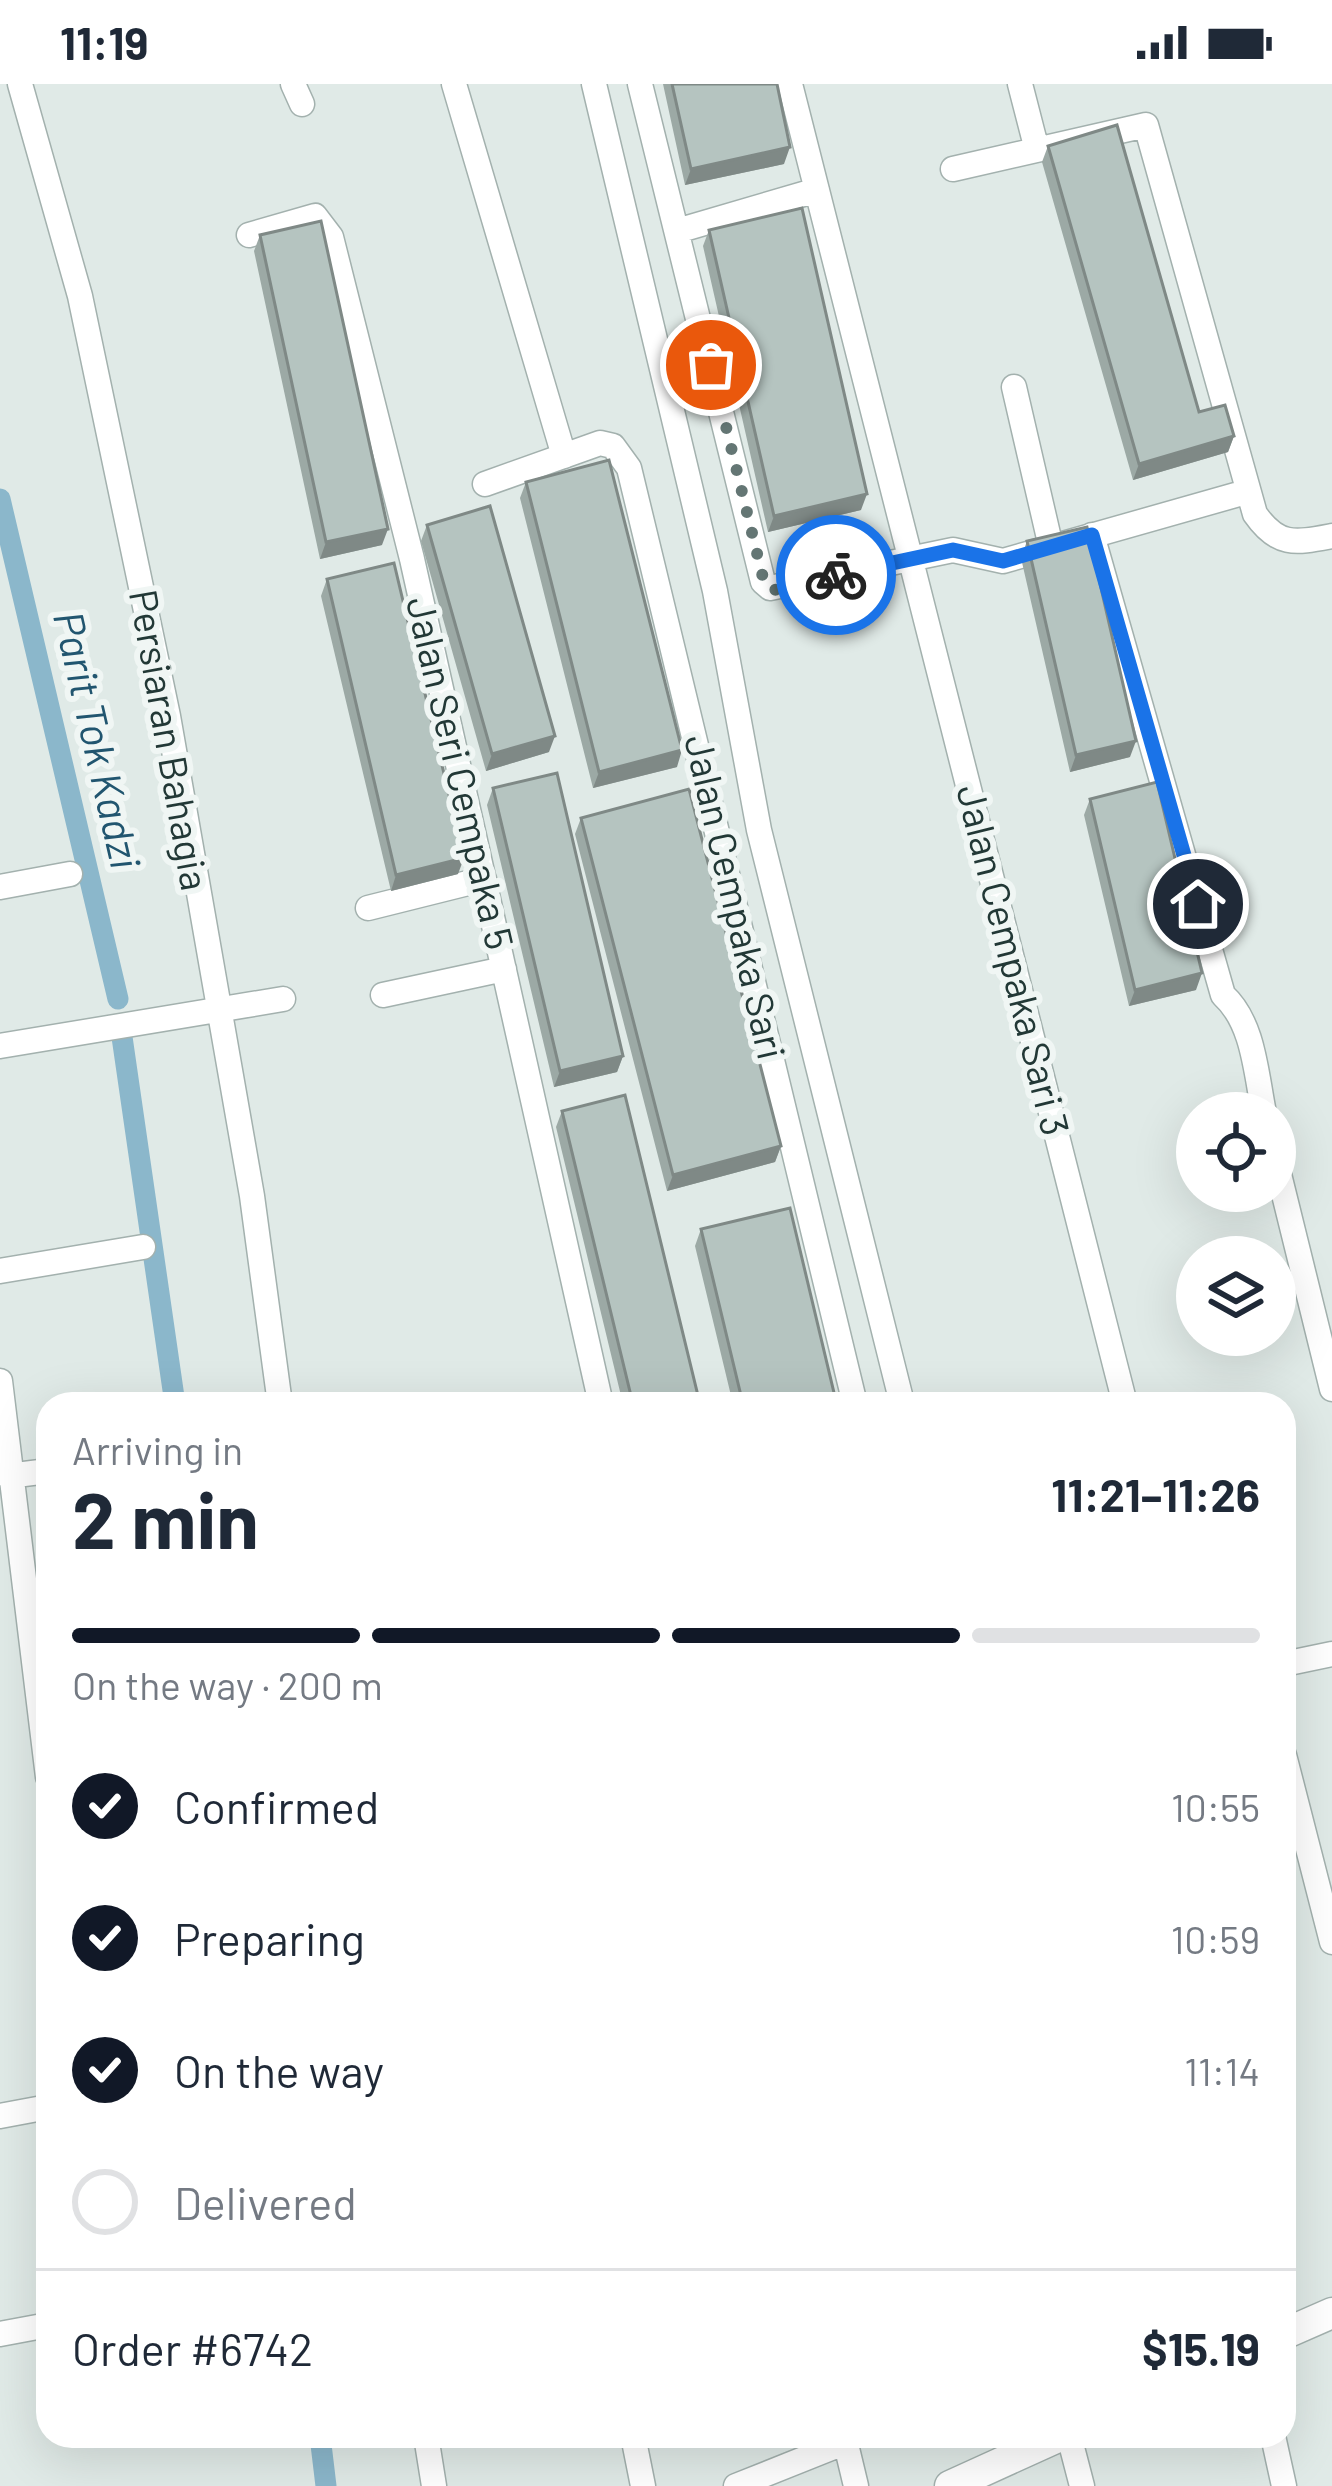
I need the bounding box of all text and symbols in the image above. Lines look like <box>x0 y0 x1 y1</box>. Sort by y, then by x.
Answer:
text: 11:19 <box>60 15 148 69</box>
pin <box>660 314 762 416</box>
icon: bag <box>678 332 744 398</box>
courier <box>776 515 896 635</box>
icon: bike <box>803 542 869 608</box>
street label: Persiaran Bahagia <box>121 586 220 894</box>
street label: Jalan Seri Cempaka 5 <box>398 592 525 954</box>
water label: Parit Tok Kadzi <box>45 606 153 874</box>
street label: Jalan Cempaka Sari <box>676 730 797 1064</box>
street label: Jalan Cempaka Sari 3 <box>948 779 1081 1140</box>
pin <box>1147 853 1249 955</box>
icon: home <box>1165 871 1231 937</box>
map controls <box>1176 1092 1296 1356</box>
button: locate <box>1176 1092 1296 1212</box>
button: layers <box>1176 1236 1296 1356</box>
text: Arriving in <box>72 1426 243 1473</box>
text: 11:21–11:26 <box>1051 1467 1260 1521</box>
text: 2 min <box>72 1471 259 1565</box>
text: On the way · 200 m <box>72 1661 383 1708</box>
icon: check <box>72 1773 138 1839</box>
text: Confirmed <box>174 1779 379 1833</box>
text: 10:55 <box>1171 1783 1260 1830</box>
icon: check <box>72 1905 138 1971</box>
text: Preparing <box>174 1911 365 1965</box>
text: 10:59 <box>1171 1915 1260 1962</box>
icon: check <box>72 2037 138 2103</box>
text: On the way <box>174 2043 384 2097</box>
text: 11:14 <box>1184 2047 1260 2094</box>
text: Delivered <box>174 2175 357 2229</box>
text: Order #6742 <box>72 2321 313 2375</box>
text: $15.19 <box>1142 2321 1260 2375</box>

